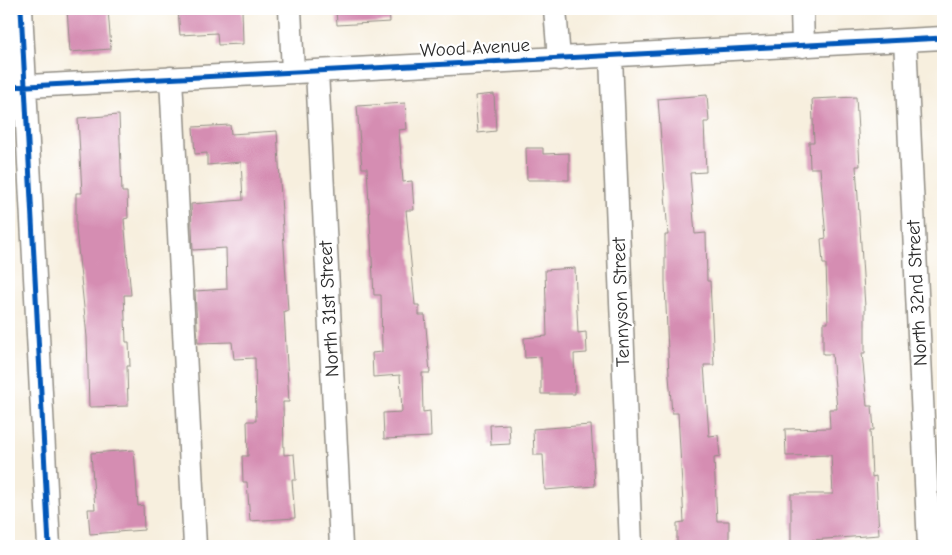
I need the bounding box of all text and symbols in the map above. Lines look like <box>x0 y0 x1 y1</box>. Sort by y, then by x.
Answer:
street label: Wood Avenue <box>419 34 531 62</box>
street label: North 32nd Street <box>902 219 932 367</box>
street label: Tennyson Street <box>608 236 634 367</box>
street label: North 31st Street <box>314 240 344 378</box>

